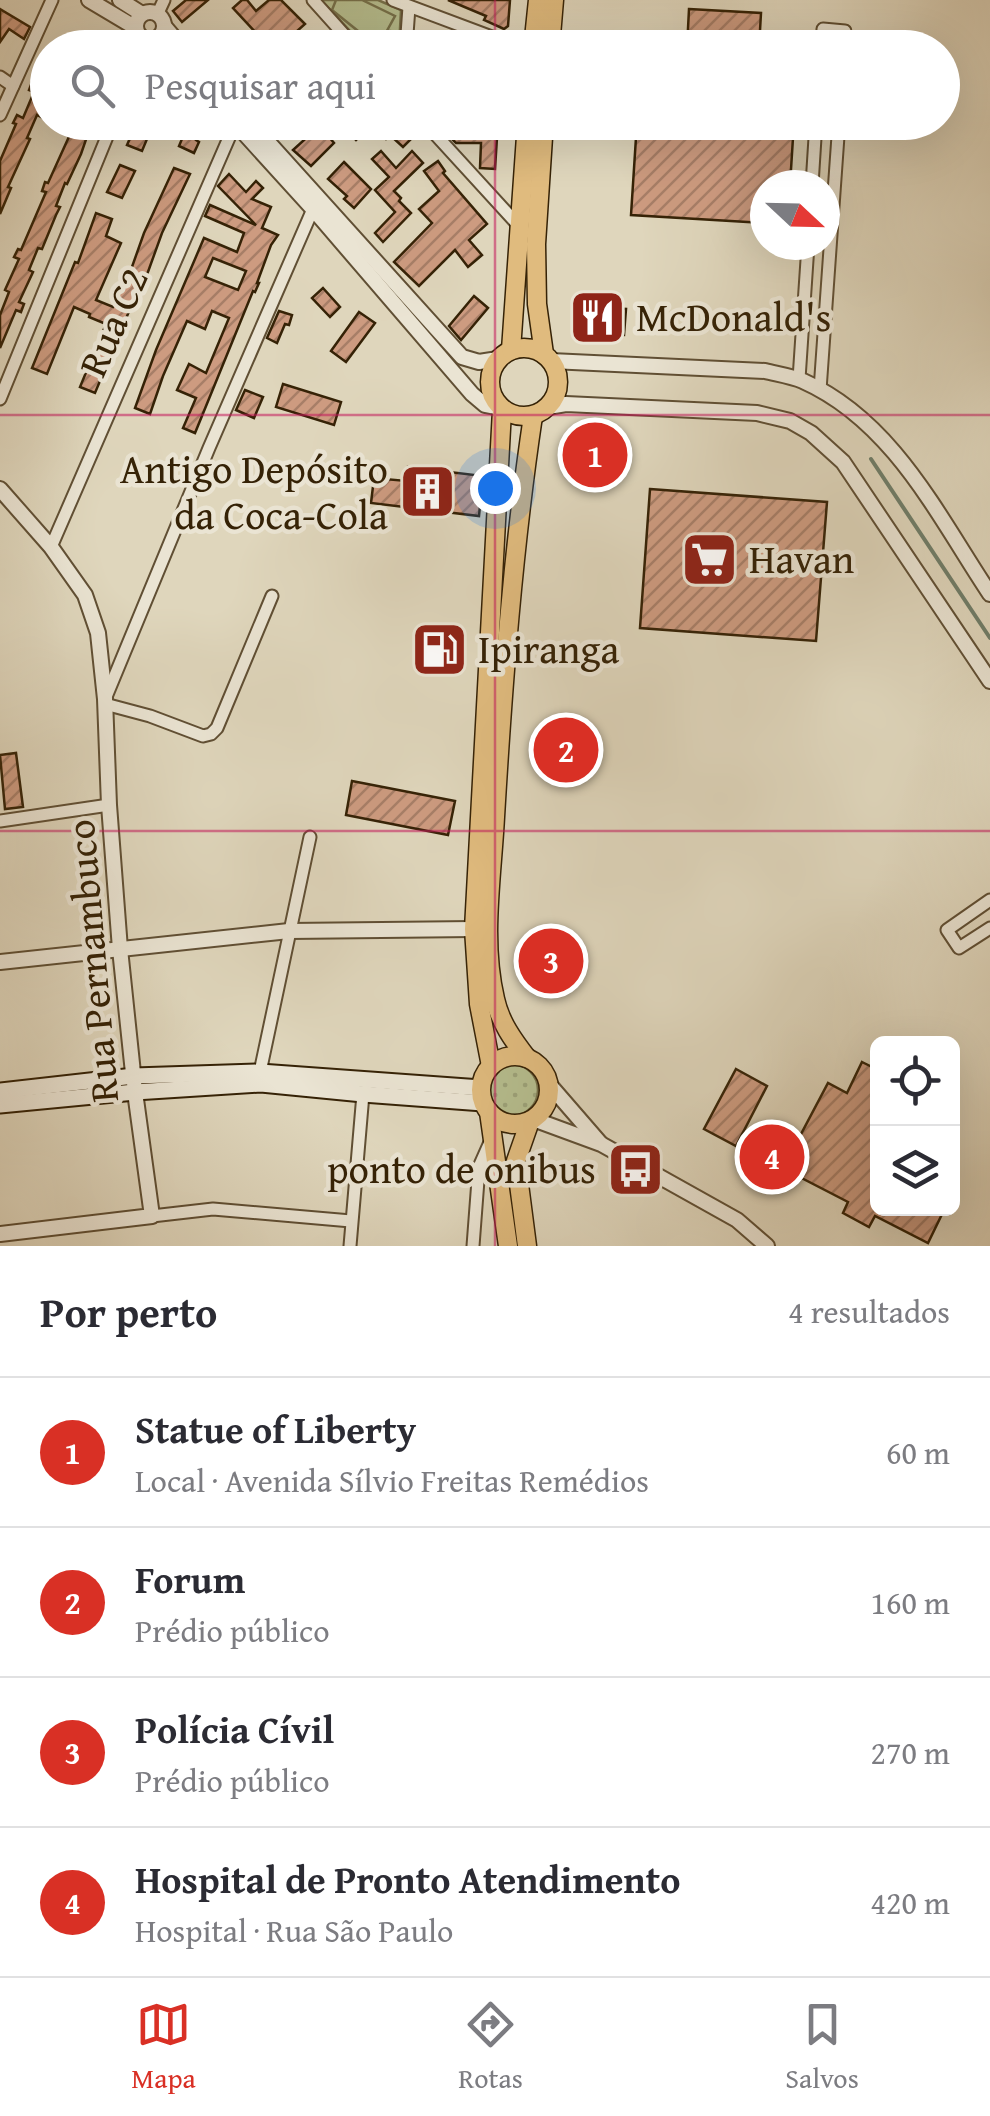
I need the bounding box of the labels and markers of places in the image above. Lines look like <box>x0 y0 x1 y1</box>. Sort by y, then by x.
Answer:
restaurant icon: McDonald's <box>567 287 627 347</box>
place label: McDonald's <box>636 287 831 346</box>
pin: 1 <box>562 418 628 492</box>
place label: Antigo Depósito da Coca-Cola <box>120 439 388 544</box>
building icon: Antigo Depósito da Coca-Cola <box>397 462 457 522</box>
supermarket icon: Havan <box>680 529 740 589</box>
place label: Havan <box>749 529 854 588</box>
fuel station icon: Ipiranga <box>409 619 469 679</box>
place label: Ipiranga <box>478 619 619 678</box>
pin: 2 <box>534 712 598 788</box>
pin: 3 <box>518 924 584 998</box>
pin: 4 <box>740 1120 804 1194</box>
place label: ponto de onibus <box>327 1139 596 1198</box>
bus stop icon: ponto de onibus <box>605 1139 665 1199</box>

